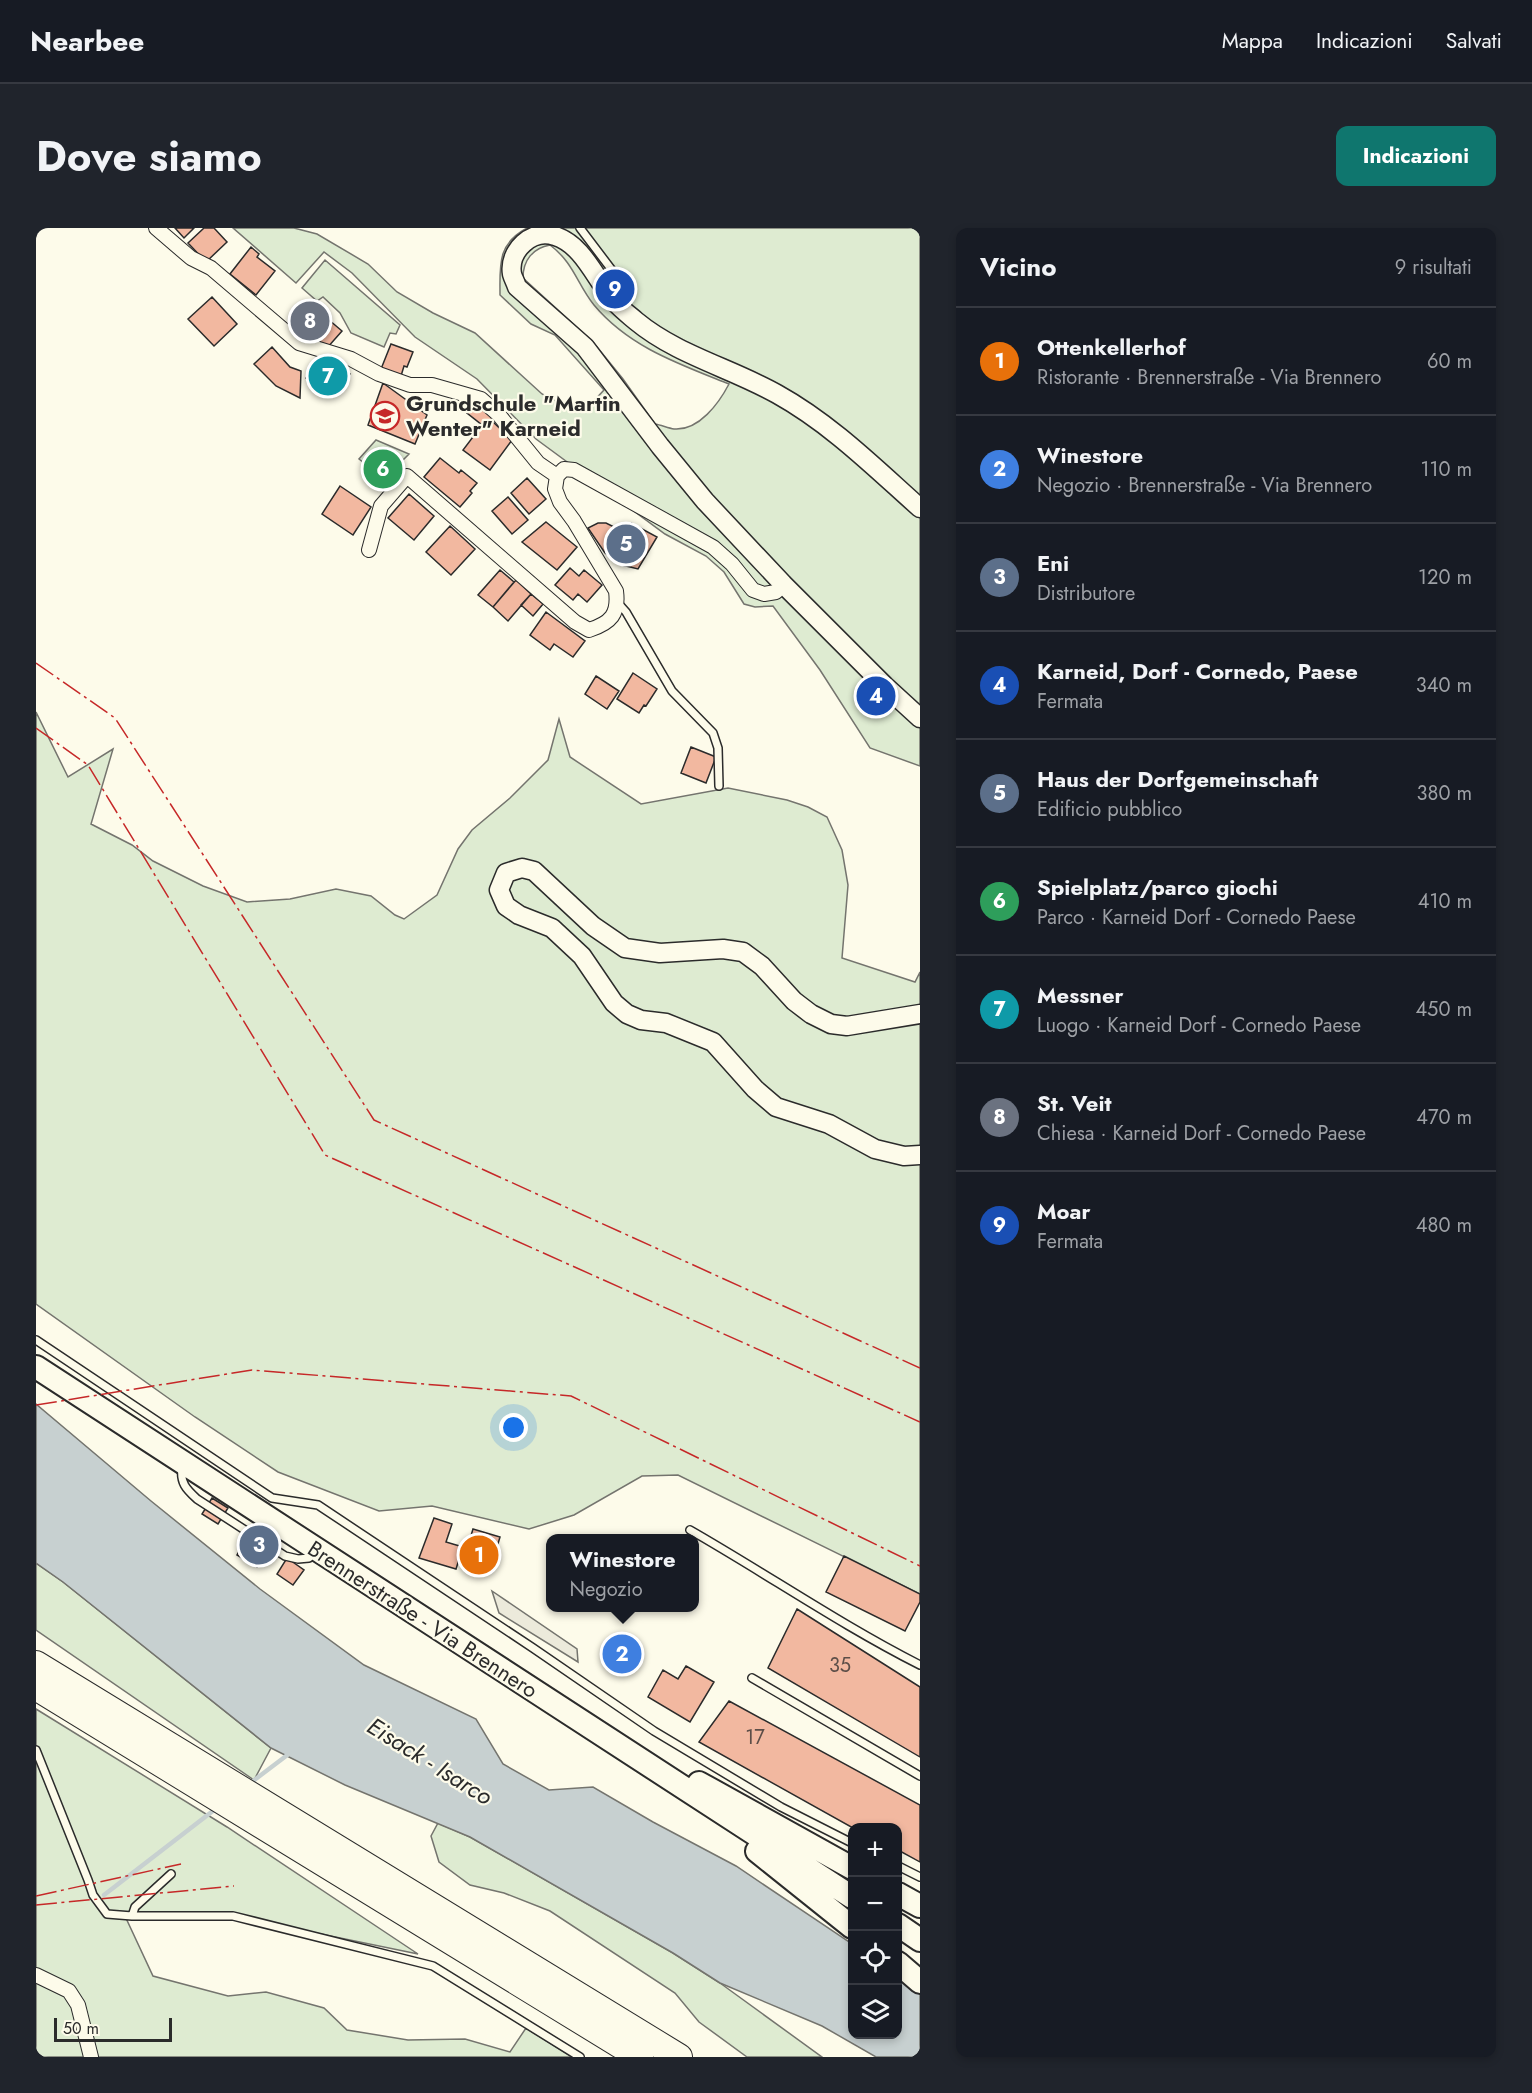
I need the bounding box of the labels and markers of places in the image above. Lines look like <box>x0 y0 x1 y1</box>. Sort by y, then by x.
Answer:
pin: 9 <box>596 266 634 312</box>
pin: 8 <box>290 298 330 344</box>
pin: 7 <box>308 354 348 398</box>
place label: Grundschule "Martin Wenter" Karneid <box>406 387 621 444</box>
school or university icon: Grundschule "Martin Wenter" Karneid <box>369 400 401 432</box>
pin: 6 <box>364 446 402 492</box>
pin: 5 <box>606 522 646 566</box>
pin: 4 <box>856 674 896 718</box>
pin: 3 <box>240 1522 278 1568</box>
pin: 1 <box>460 1532 498 1578</box>
pin: 2 <box>602 1632 642 1676</box>

